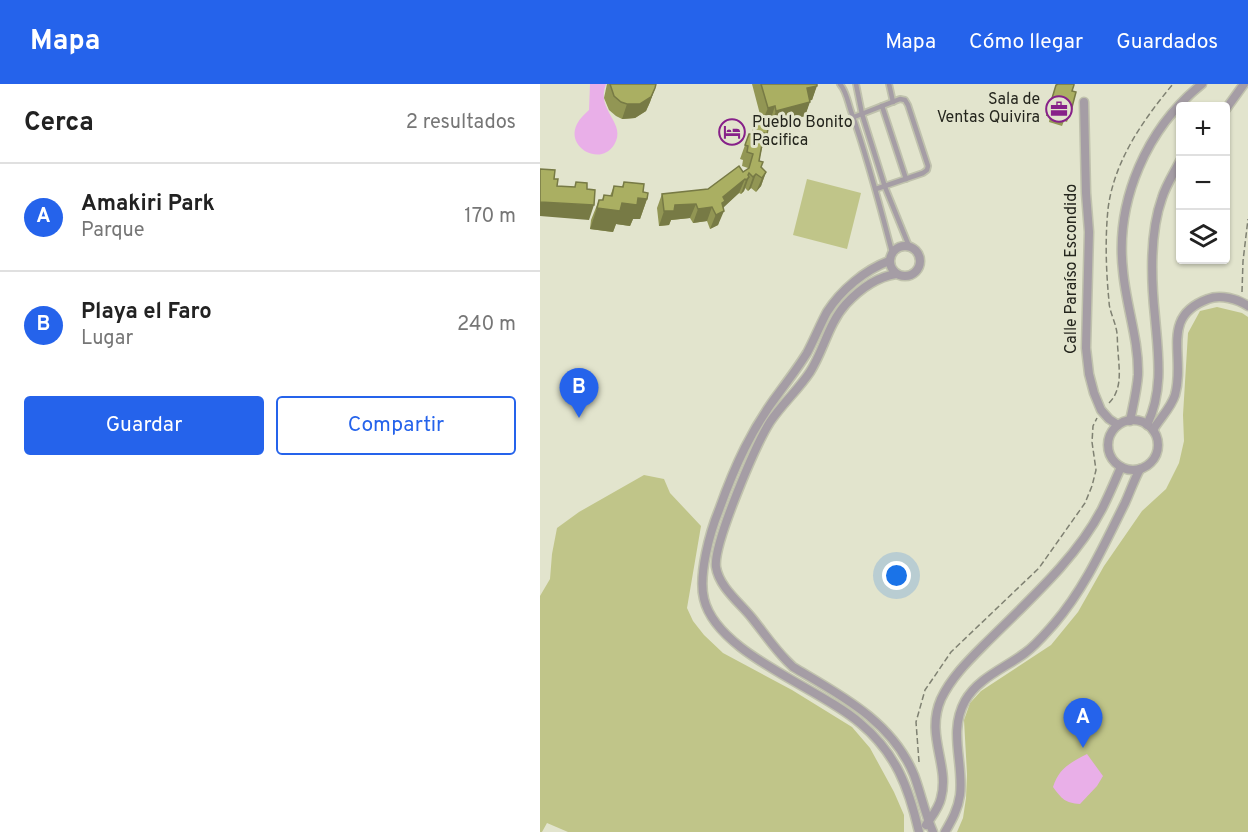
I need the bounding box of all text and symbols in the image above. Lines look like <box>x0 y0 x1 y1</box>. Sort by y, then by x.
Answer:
text: Mapa <box>30 24 100 60</box>
text: Mapa <box>885 29 936 56</box>
text: Cómo llegar <box>969 29 1083 56</box>
text: Guardados <box>1116 29 1218 56</box>
place label: Sala de Ventas Quivira <box>937 90 1040 128</box>
office icon: Sala de Ventas Quivira <box>1044 94 1074 124</box>
map controls <box>1176 102 1230 264</box>
button: + <box>1176 102 1230 156</box>
text: Cerca <box>24 107 94 140</box>
text: 2 resultados <box>406 110 516 136</box>
place label: Pueblo Bonito Pacifica <box>752 113 853 151</box>
hotel icon: Pueblo Bonito Pacifica <box>717 117 747 147</box>
button: − <box>1176 156 1230 210</box>
street label: Calle Paraíso Escondido <box>1062 184 1082 354</box>
text: Amakiri Park <box>81 191 215 218</box>
text: A <box>36 204 51 230</box>
text: 170 m <box>464 204 516 230</box>
button: layers <box>1176 210 1230 264</box>
text: Parque <box>81 218 144 244</box>
text: Playa el Faro <box>81 299 212 326</box>
text: B <box>37 312 50 338</box>
text: 240 m <box>457 312 516 338</box>
text: Lugar <box>81 326 133 352</box>
pin: B <box>560 368 598 418</box>
button: Guardar <box>24 396 264 455</box>
button: Compartir <box>276 396 516 455</box>
your location <box>882 561 911 590</box>
pin: A <box>1064 698 1102 748</box>

